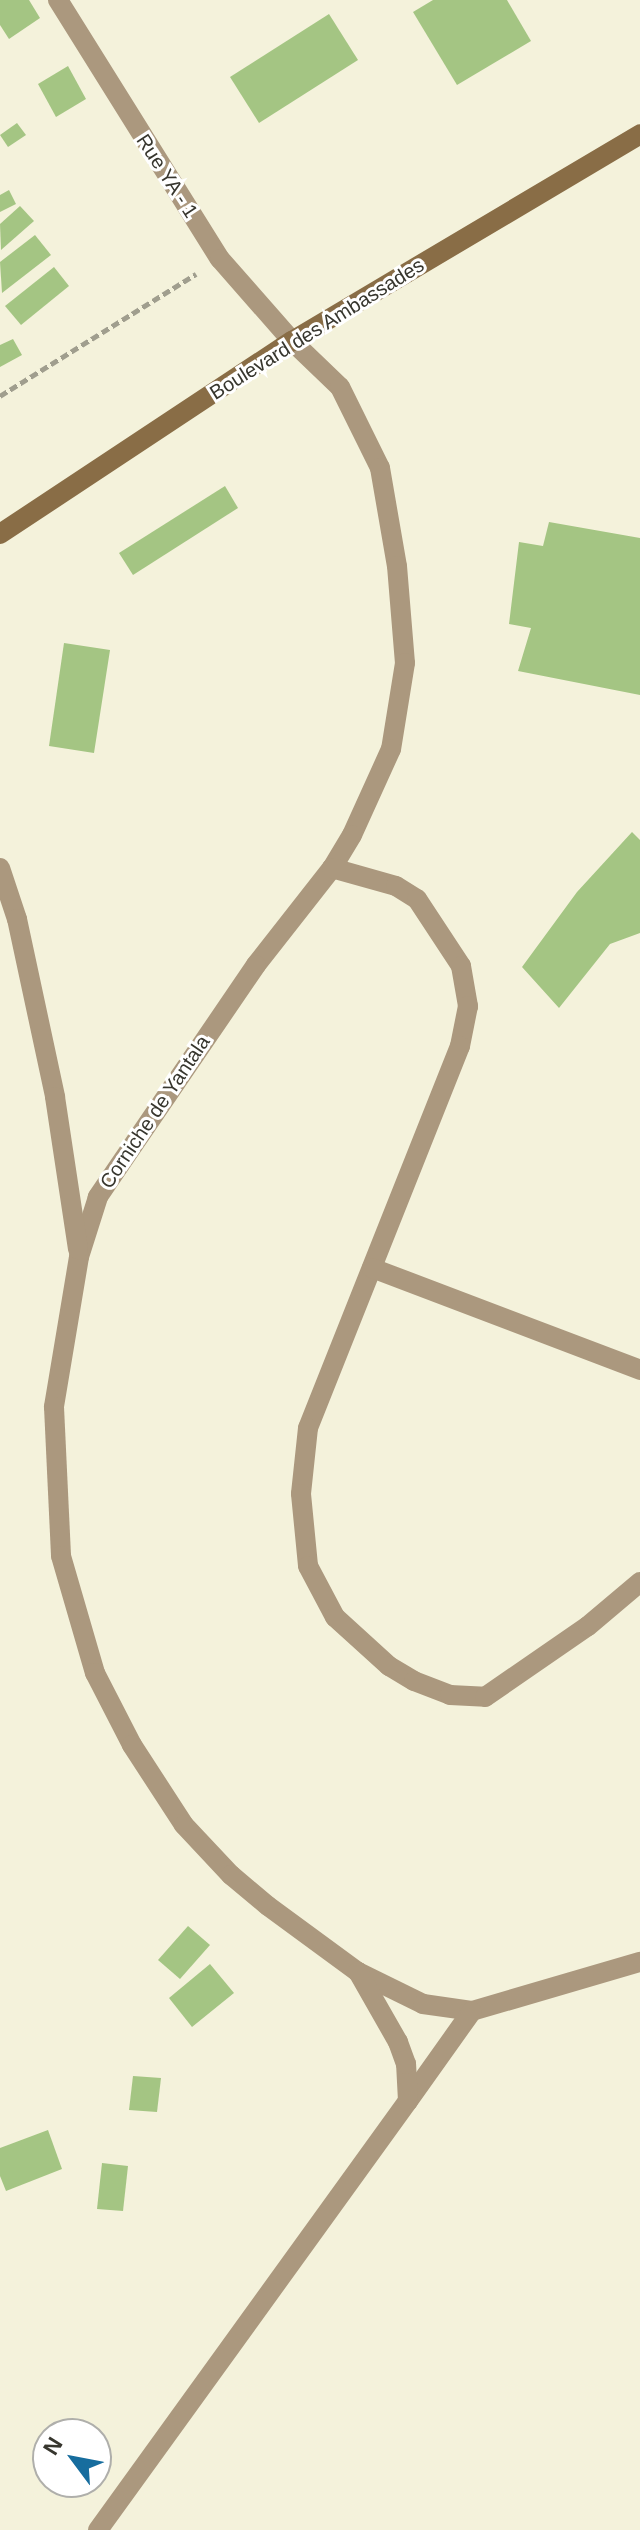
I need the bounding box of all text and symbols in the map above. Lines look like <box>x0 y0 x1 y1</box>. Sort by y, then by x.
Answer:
street label: Rue YA - 1 <box>131 129 203 223</box>
street label: Boulevard des Ambassades <box>205 253 429 405</box>
street label: Corniche de Yantala <box>95 1031 215 1193</box>
north arrow <box>32 2418 112 2498</box>
text: N <box>38 2433 68 2459</box>

